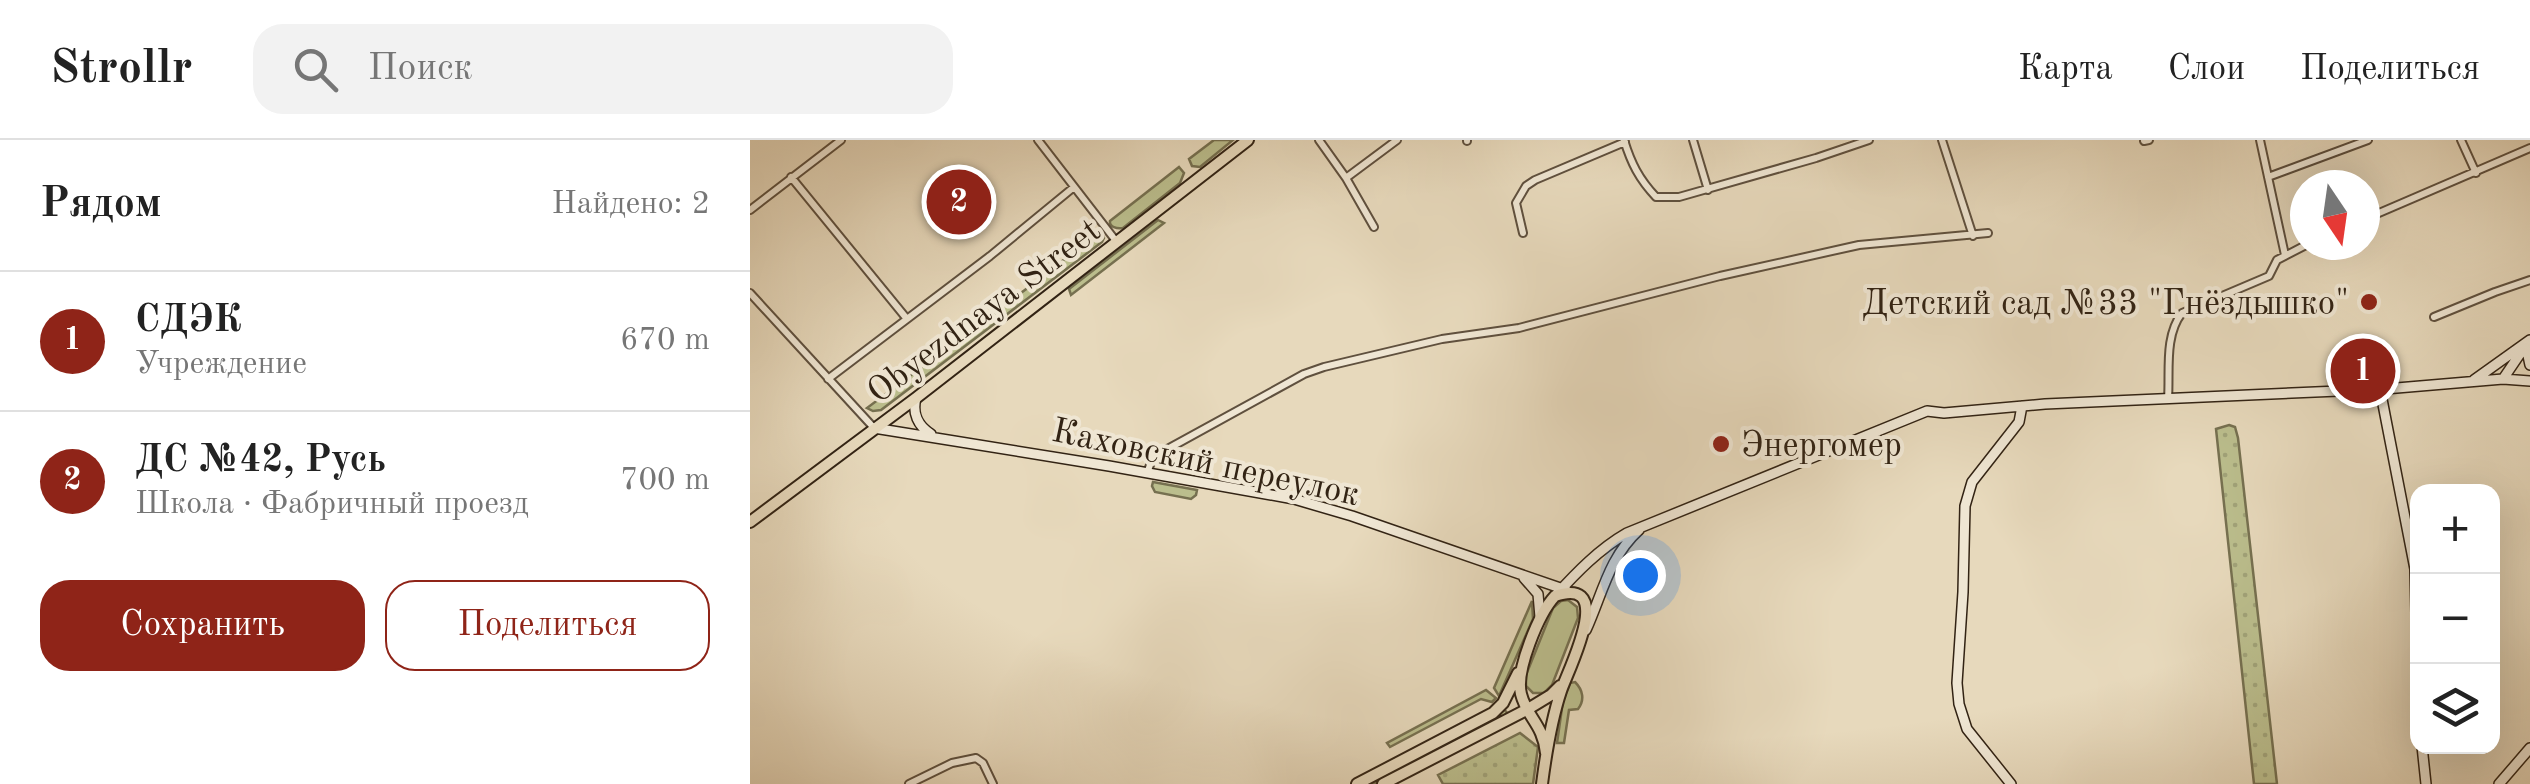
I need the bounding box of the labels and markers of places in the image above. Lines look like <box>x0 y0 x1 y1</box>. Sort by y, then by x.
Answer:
pin: 2 <box>926 164 992 240</box>
place label: Детский сад №33 "Гнёздышко" <box>1862 287 2349 322</box>
marker: Детский сад №33 "Гнёздышко" <box>2358 291 2380 313</box>
pin: 1 <box>2330 334 2396 408</box>
place label: Энергомер <box>1741 429 1902 464</box>
marker: Энергомер <box>1710 433 1732 455</box>

